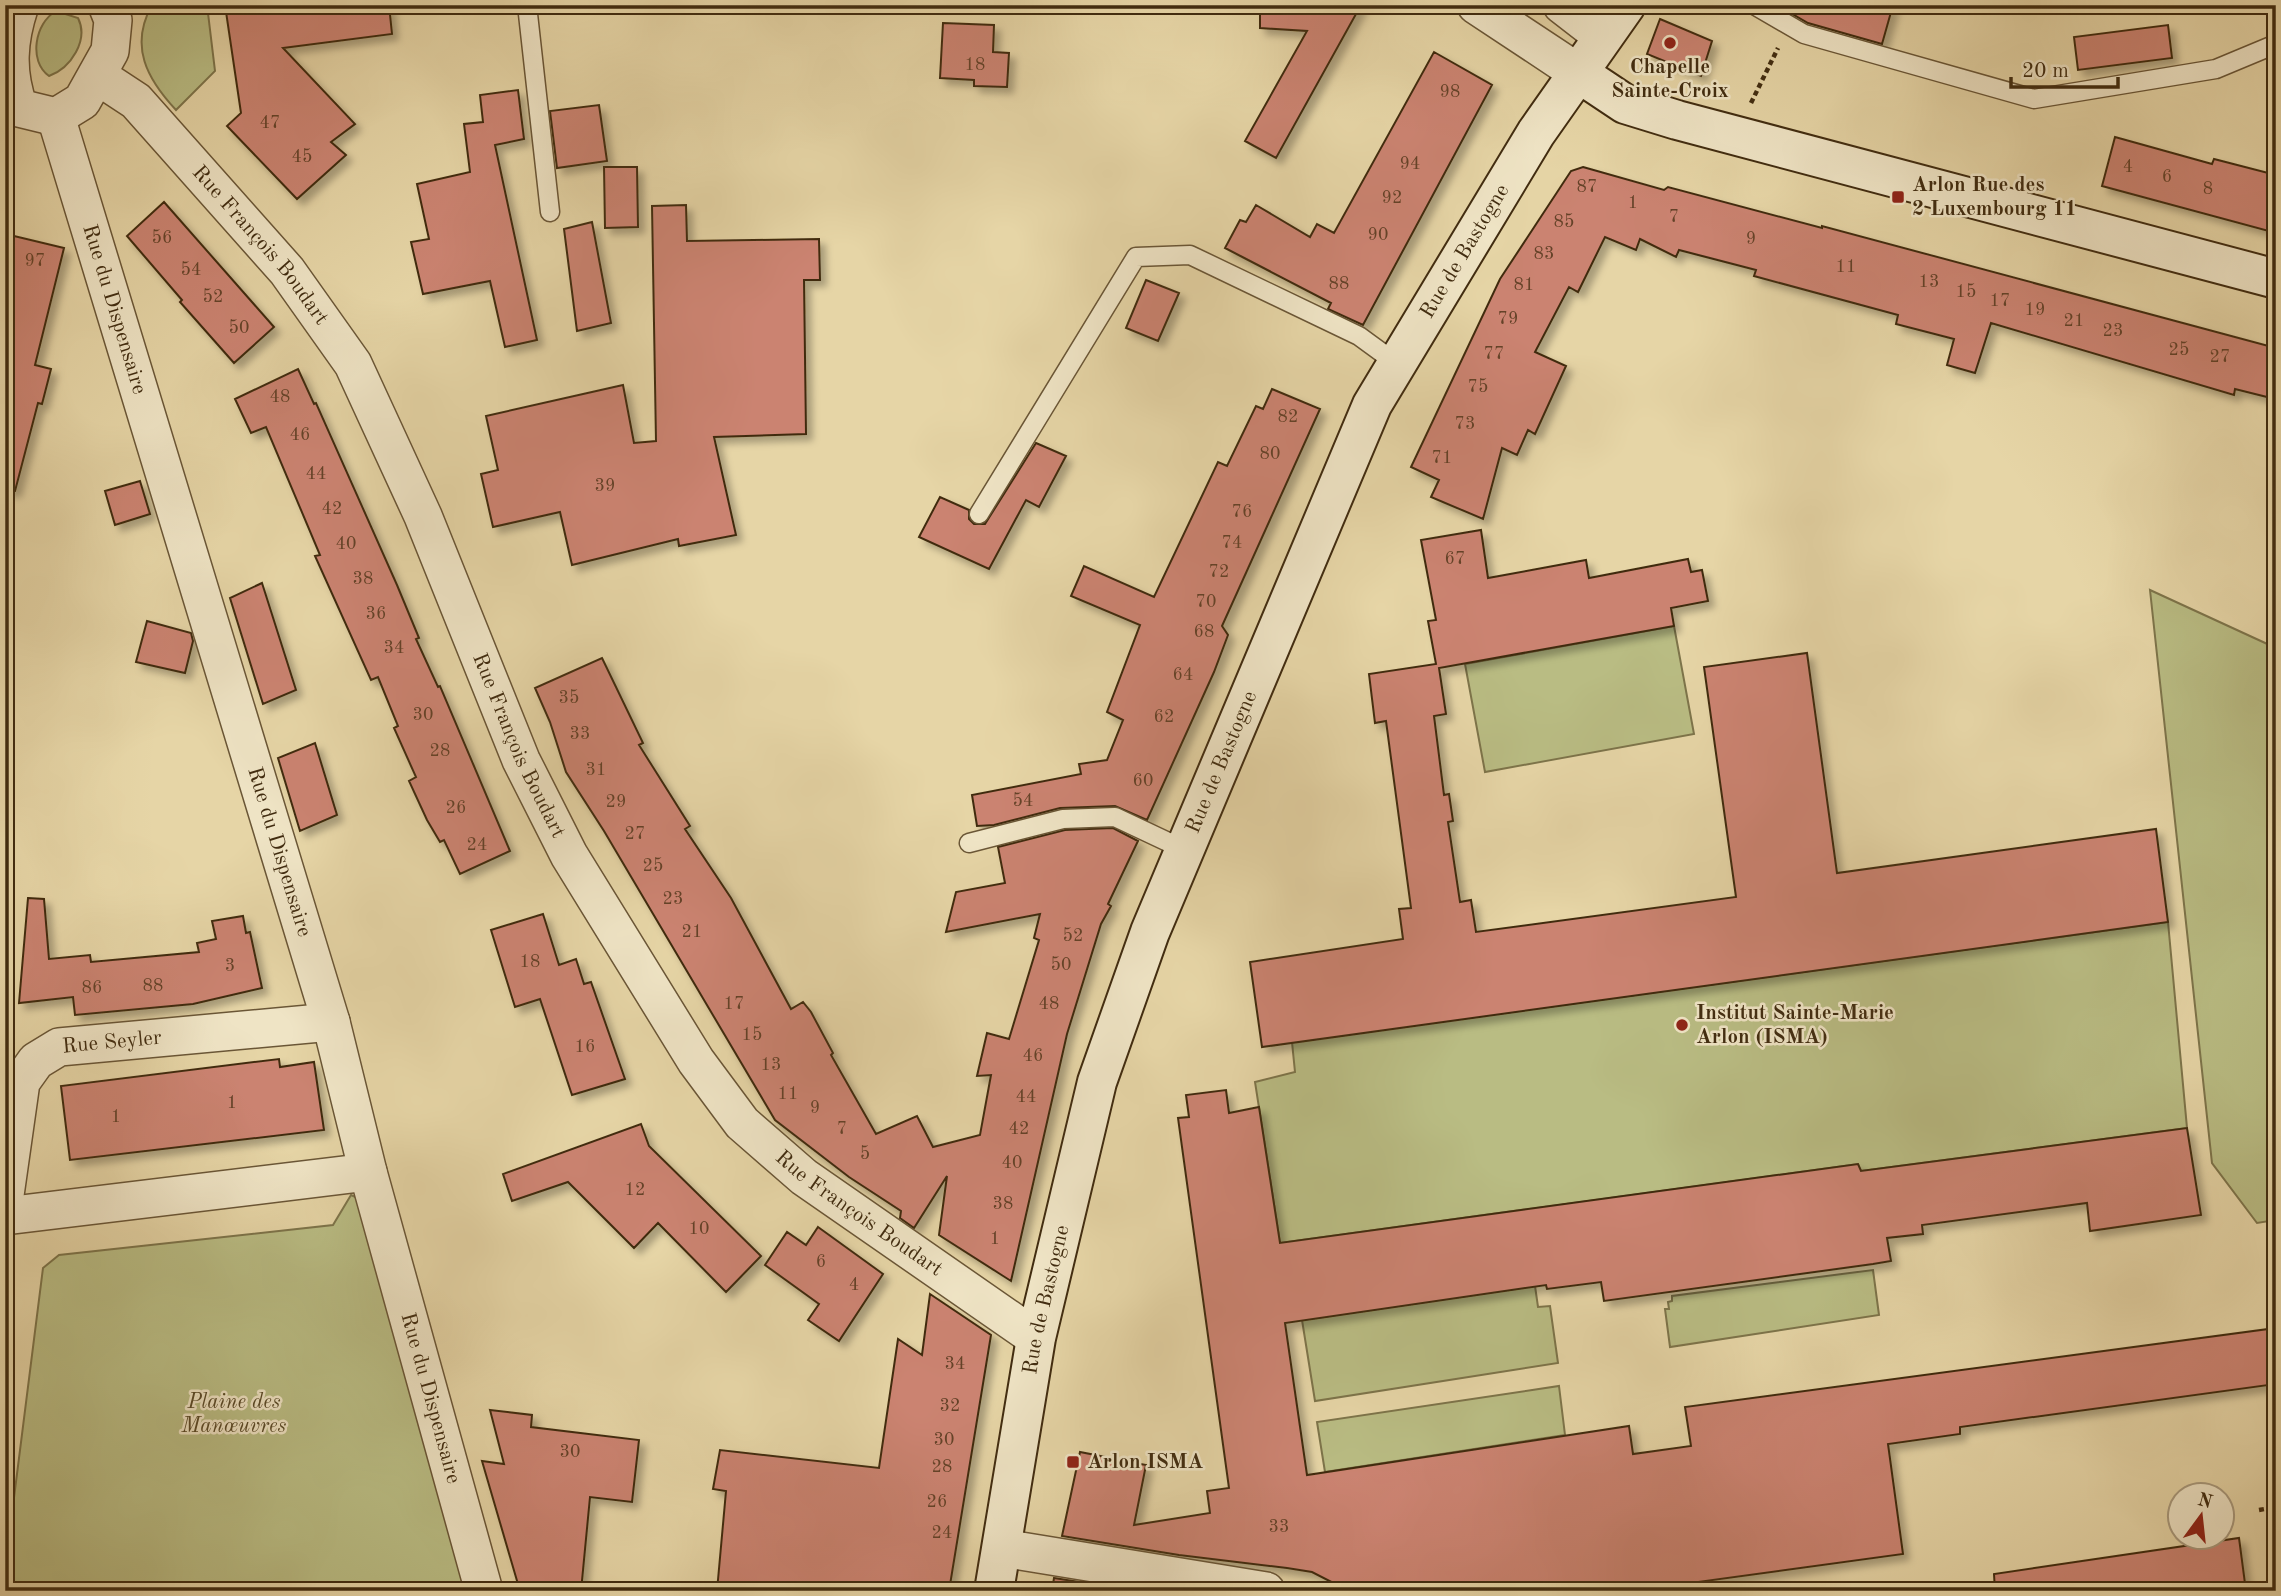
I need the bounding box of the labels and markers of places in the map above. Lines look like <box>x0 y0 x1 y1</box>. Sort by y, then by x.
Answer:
marker: Chapelle Sainte-Croix <box>1662 35 1678 51</box>
place label: Chapelle Sainte-Croix <box>1611 57 1729 102</box>
place label: Arlon Rue des 2 Luxembourg 11 <box>1912 175 2077 220</box>
marker: Arlon Rue des 2 Luxembourg 11 <box>1890 189 1906 205</box>
place label: Institut Sainte-Marie Arlon (ISMA) <box>1696 1003 1894 1048</box>
marker: Institut Sainte-Marie Arlon (ISMA) <box>1674 1017 1690 1033</box>
place label: Arlon ISMA <box>1087 1452 1204 1473</box>
marker: Arlon ISMA <box>1065 1454 1081 1470</box>

